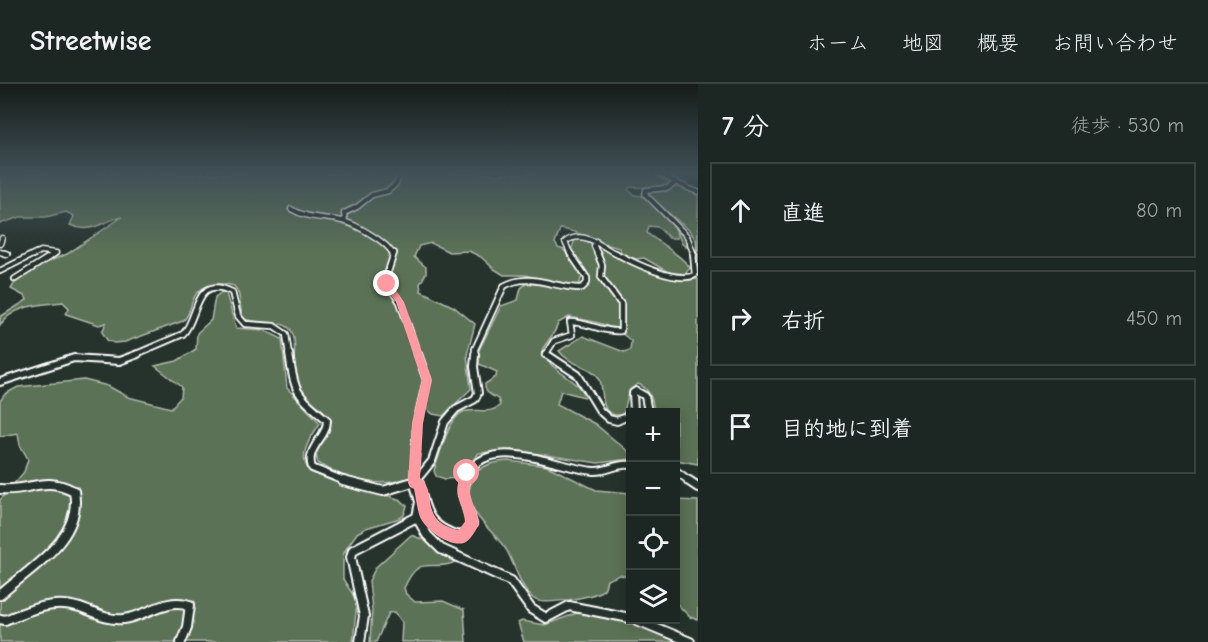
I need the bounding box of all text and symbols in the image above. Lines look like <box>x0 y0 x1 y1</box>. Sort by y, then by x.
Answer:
text: Streetwise <box>30 25 151 57</box>
text: ホーム <box>807 31 869 55</box>
text: 地図 <box>902 31 944 55</box>
text: 概要 <box>977 31 1019 55</box>
text: お問い合わせ <box>1052 31 1178 55</box>
text: 7 分 <box>722 112 769 142</box>
text: 徒歩 · 530 m <box>1071 114 1184 137</box>
icon: ahead <box>724 194 757 227</box>
text: 80 m <box>1136 199 1182 222</box>
text: 直進 <box>781 200 825 226</box>
route end <box>373 270 399 296</box>
icon: right <box>724 302 757 335</box>
text: 450 m <box>1126 307 1182 330</box>
text: 右折 <box>781 308 825 334</box>
map controls <box>626 408 680 624</box>
button: + <box>626 408 680 462</box>
icon: arrive <box>724 410 757 443</box>
text: 目的地に到着 <box>781 416 913 442</box>
route start <box>453 459 479 485</box>
button: − <box>626 462 680 516</box>
button: locate <box>626 516 680 570</box>
button: layers <box>626 570 680 624</box>

